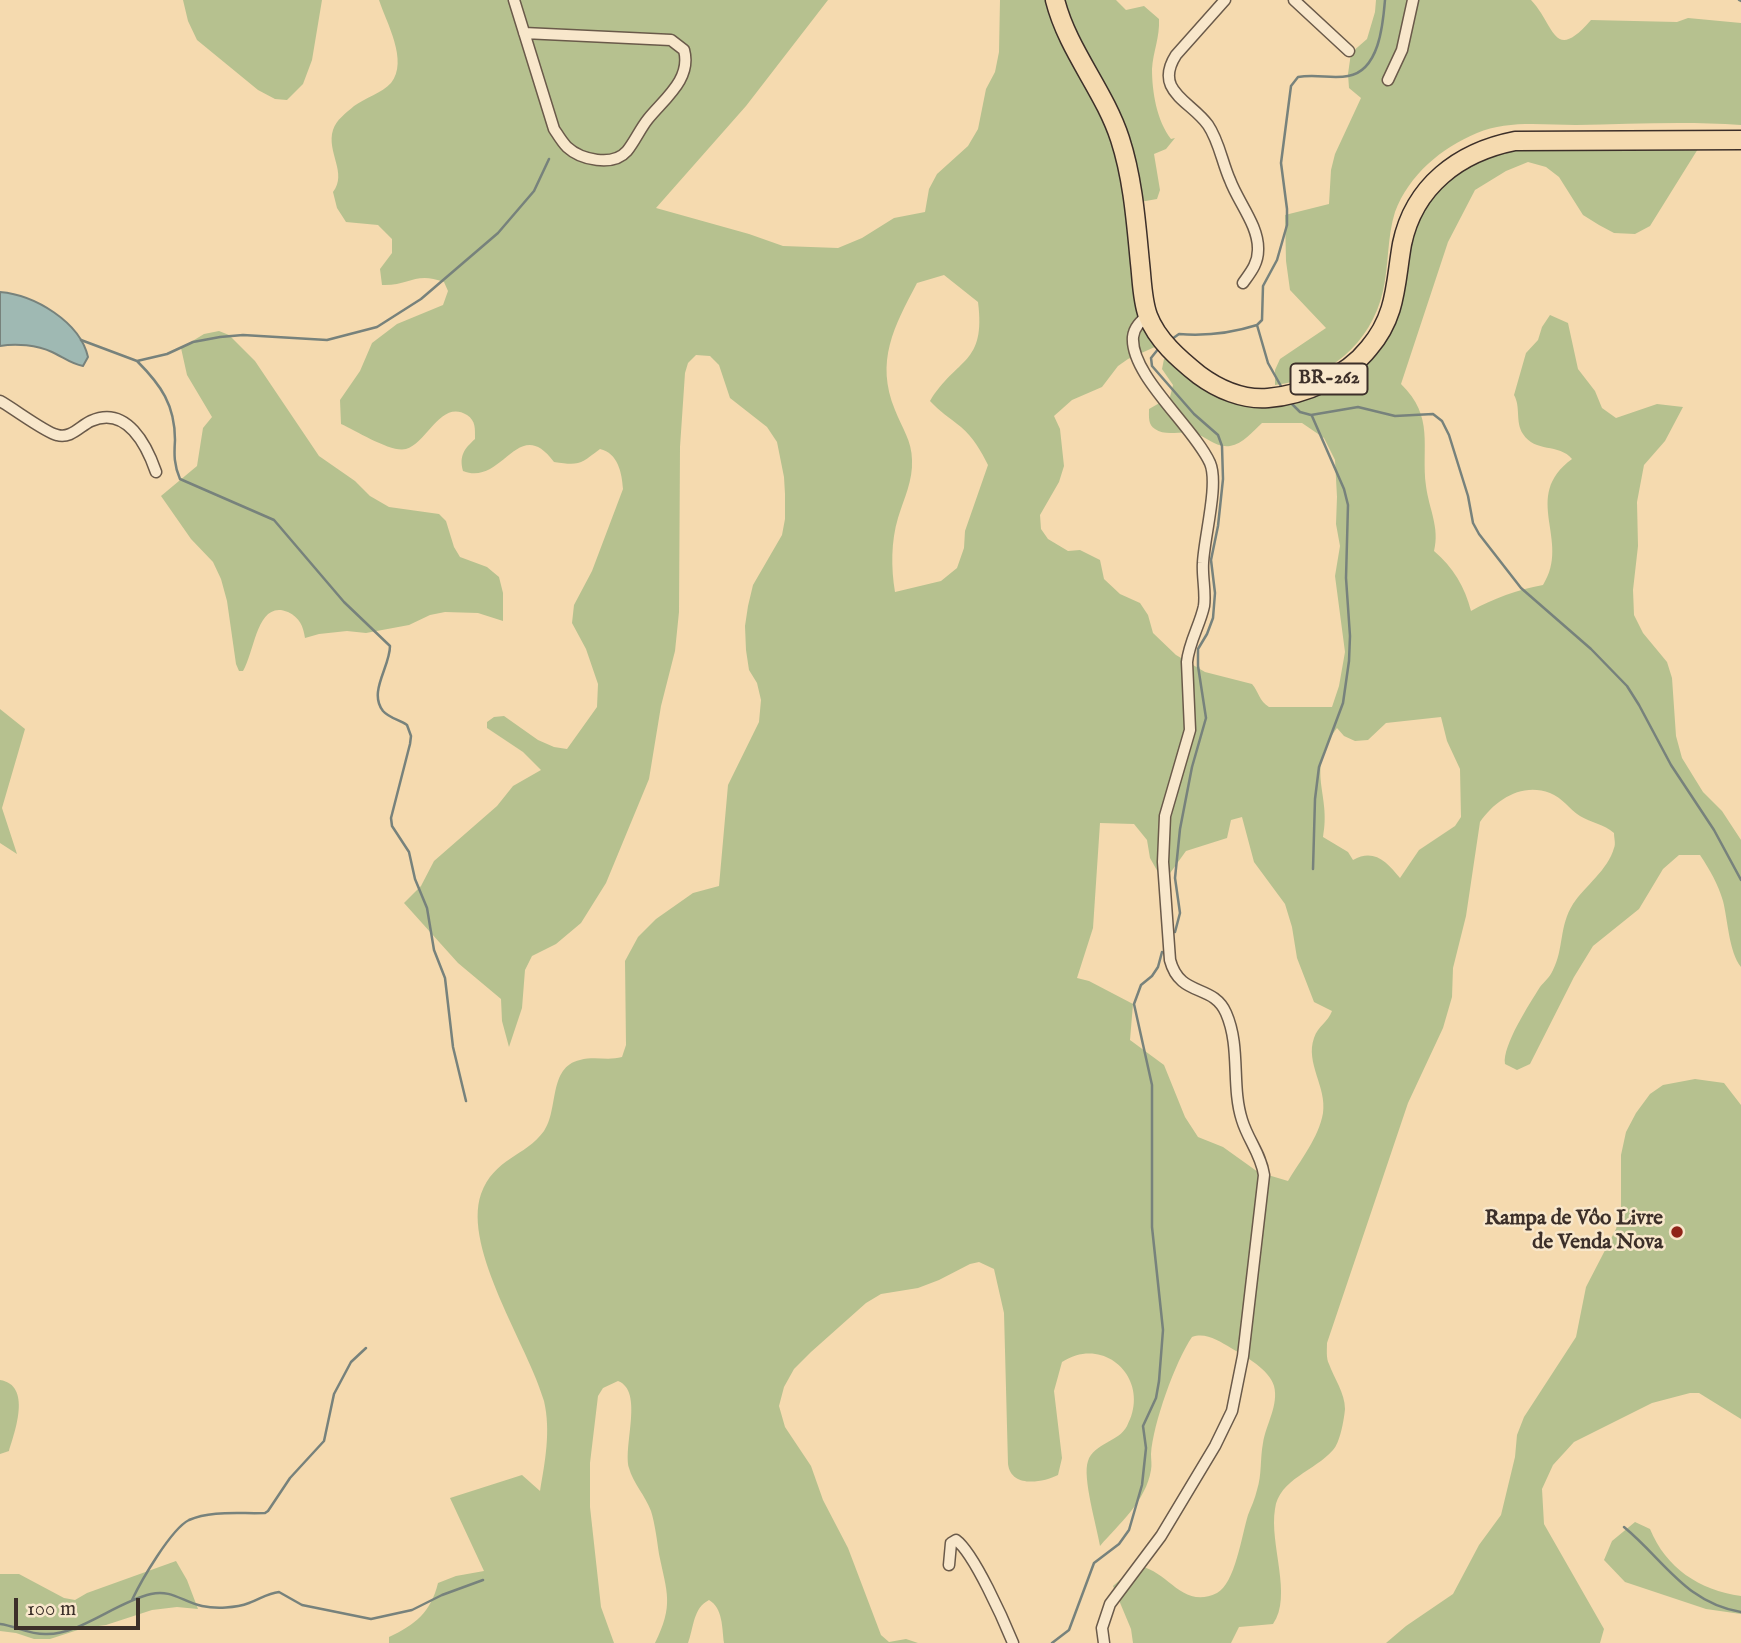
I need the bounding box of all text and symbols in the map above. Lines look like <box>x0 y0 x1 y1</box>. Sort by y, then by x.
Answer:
road number: BR-262 <box>1290 364 1368 394</box>
place label: Rampa de Vôo Livre de Venda Nova <box>1484 1207 1663 1257</box>
marker: Rampa de Vôo Livre de Venda Nova <box>1669 1224 1685 1240</box>
scale bar <box>18 1584 144 1628</box>
text: 100 m <box>27 1596 76 1623</box>

